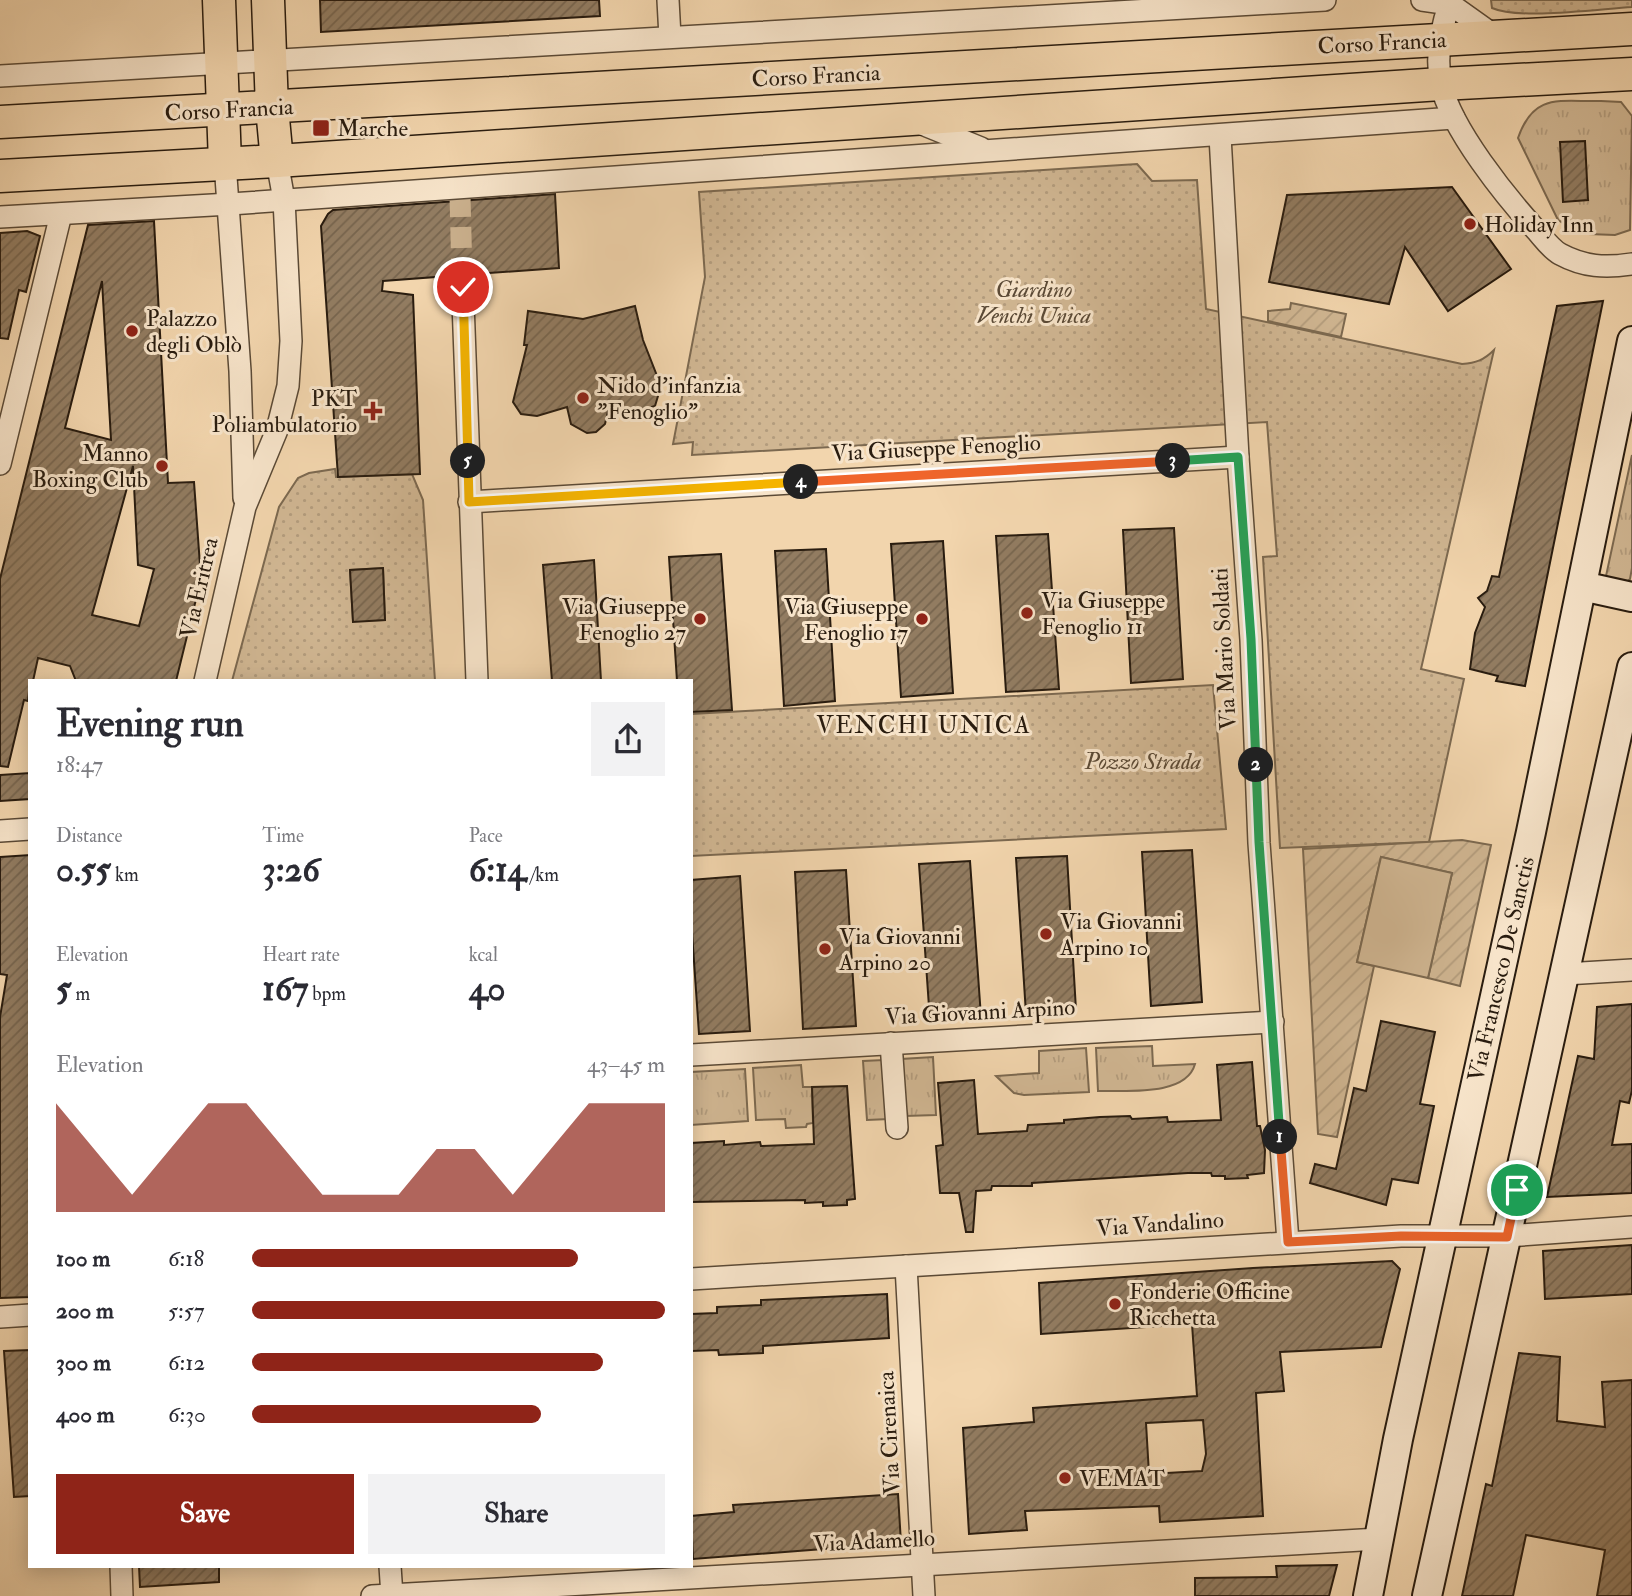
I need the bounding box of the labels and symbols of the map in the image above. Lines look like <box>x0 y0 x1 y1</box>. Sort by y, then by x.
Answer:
street label: Corso Francia <box>1317 25 1448 61</box>
street label: Corso Francia <box>751 58 882 94</box>
street label: Corso Francia <box>164 92 295 128</box>
place label: Marche <box>337 114 408 143</box>
marker: Marche <box>311 118 331 138</box>
place label: Holiday Inn <box>1484 210 1594 239</box>
marker: Holiday Inn <box>1462 216 1478 232</box>
pin <box>433 257 493 317</box>
park label: Giardino Venchi Unica <box>977 275 1092 330</box>
place label: Palazzo degli Oblò <box>146 304 242 359</box>
marker: Palazzo degli Oblò <box>124 323 140 339</box>
place label: Nido d'infanzia "Fenoglio" <box>597 371 742 426</box>
place label: PKT Poliambulatorio <box>211 384 357 439</box>
marker: Nido d'infanzia "Fenoglio" <box>575 390 591 406</box>
marker: PKT Poliambulatorio <box>363 401 383 421</box>
street label: Via Giuseppe Fenoglio <box>831 428 1042 469</box>
place label: Manno Boxing Club <box>32 439 148 494</box>
pin: 5 <box>450 444 486 478</box>
pin: 3 <box>1156 444 1190 478</box>
marker: Manno Boxing Club <box>154 458 170 474</box>
pin: 4 <box>784 464 818 500</box>
street label: Via Eritrea <box>173 534 225 641</box>
street label: Via Mario Soldati <box>1205 567 1243 731</box>
place label: Via Giuseppe Fenoglio 11 <box>1041 586 1166 641</box>
place label: Via Giuseppe Fenoglio 27 <box>562 592 686 647</box>
place label: Via Giuseppe Fenoglio 17 <box>784 592 908 647</box>
marker: Via Giuseppe Fenoglio 11 <box>1019 605 1035 621</box>
marker: Via Giuseppe Fenoglio 27 <box>692 611 708 627</box>
marker: Via Giuseppe Fenoglio 17 <box>914 611 930 627</box>
district label: VENCHI UNICA <box>816 710 1032 741</box>
park label: Pozzo Strada <box>1083 747 1202 776</box>
pin: 2 <box>1238 748 1274 782</box>
street label: Via Francesco De Sanctis <box>1461 854 1541 1084</box>
place label: Via Giovanni Arpino 10 <box>1059 907 1182 963</box>
place label: Via Giovanni Arpino 20 <box>838 922 961 978</box>
marker: Via Giovanni Arpino 10 <box>1038 926 1054 942</box>
marker: Via Giovanni Arpino 20 <box>817 941 833 957</box>
street label: Via Giovanni Arpino <box>884 993 1076 1032</box>
pin: 1 <box>1262 1120 1298 1154</box>
pin <box>1487 1160 1547 1220</box>
street label: Via Vandalino <box>1095 1205 1225 1243</box>
place label: Fonderie Officine Ricchetta <box>1129 1277 1290 1332</box>
marker: Fonderie Officine Ricchetta <box>1107 1296 1123 1312</box>
street label: Via Cirenaica <box>871 1370 907 1495</box>
place label: VEMAT <box>1079 1464 1165 1493</box>
marker: VEMAT <box>1057 1470 1073 1486</box>
street label: Via Adamello <box>812 1523 936 1559</box>

